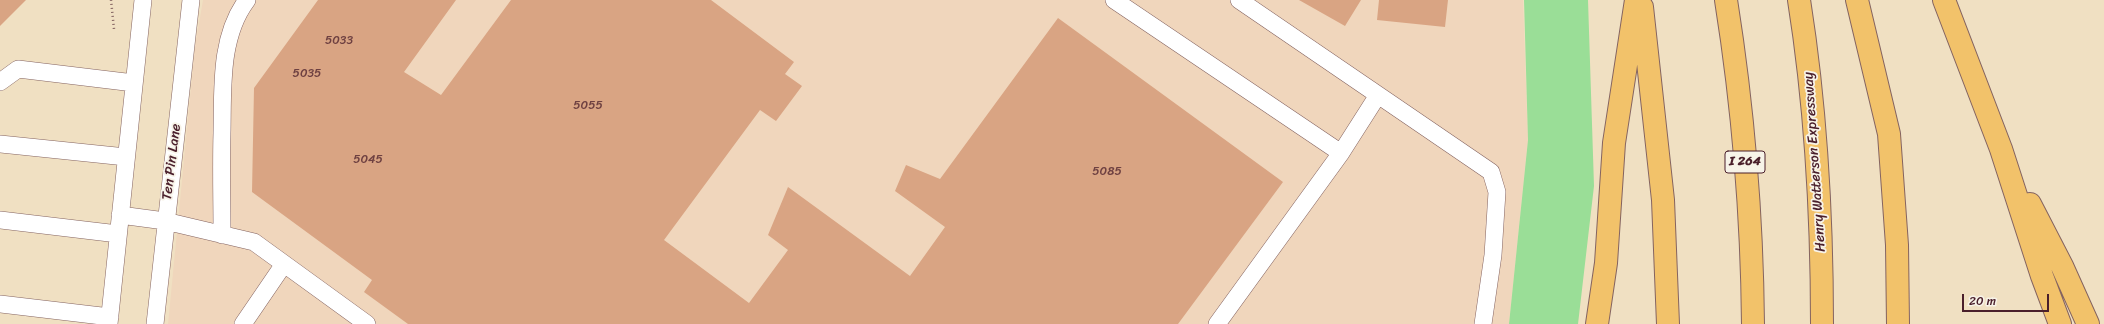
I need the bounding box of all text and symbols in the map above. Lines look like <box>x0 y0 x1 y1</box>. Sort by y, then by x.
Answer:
house number: 5033 <box>325 34 353 48</box>
house number: 5035 <box>293 67 321 81</box>
street label: Henry Watterson Expressway <box>1800 72 1830 252</box>
house number: 5055 <box>573 99 603 113</box>
street label: Ten Pin Lane <box>159 123 185 201</box>
road number: I 264 <box>1725 151 1765 173</box>
house number: 5045 <box>353 153 383 167</box>
house number: 5085 <box>1092 165 1122 179</box>
scale bar <box>1964 286 2051 312</box>
text: 20 m <box>1969 290 1996 312</box>

